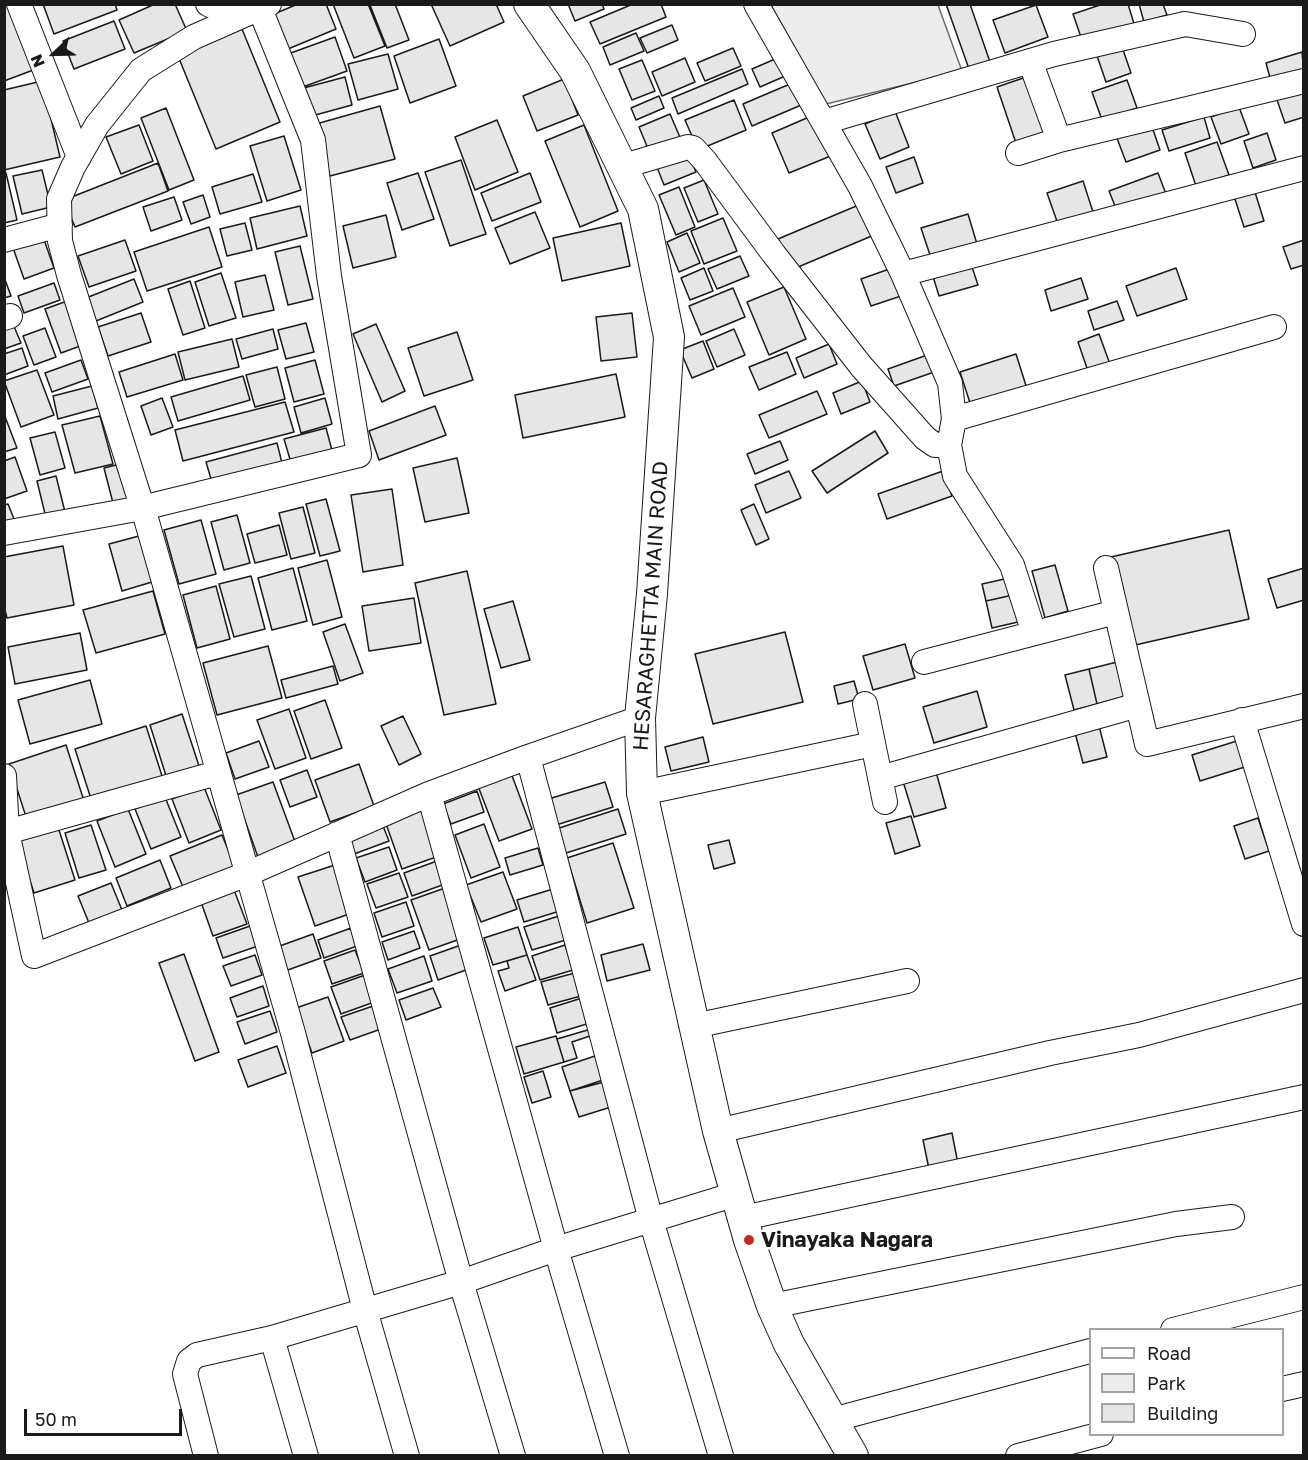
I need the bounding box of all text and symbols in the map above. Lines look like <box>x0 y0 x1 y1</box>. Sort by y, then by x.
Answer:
north arrow <box>24 24 84 84</box>
text: N <box>26 52 49 71</box>
street label: HESARAGHETTA MAIN ROAD <box>628 460 674 752</box>
place label: Vinayaka Nagara <box>761 1227 933 1253</box>
marker: Vinayaka Nagara <box>742 1233 756 1247</box>
legend <box>1089 1328 1284 1436</box>
text: Road <box>1147 1342 1191 1364</box>
text: Park <box>1147 1372 1186 1394</box>
scale bar <box>27 1397 184 1435</box>
text: Building <box>1147 1402 1218 1424</box>
text: 50 m <box>35 1408 77 1430</box>

